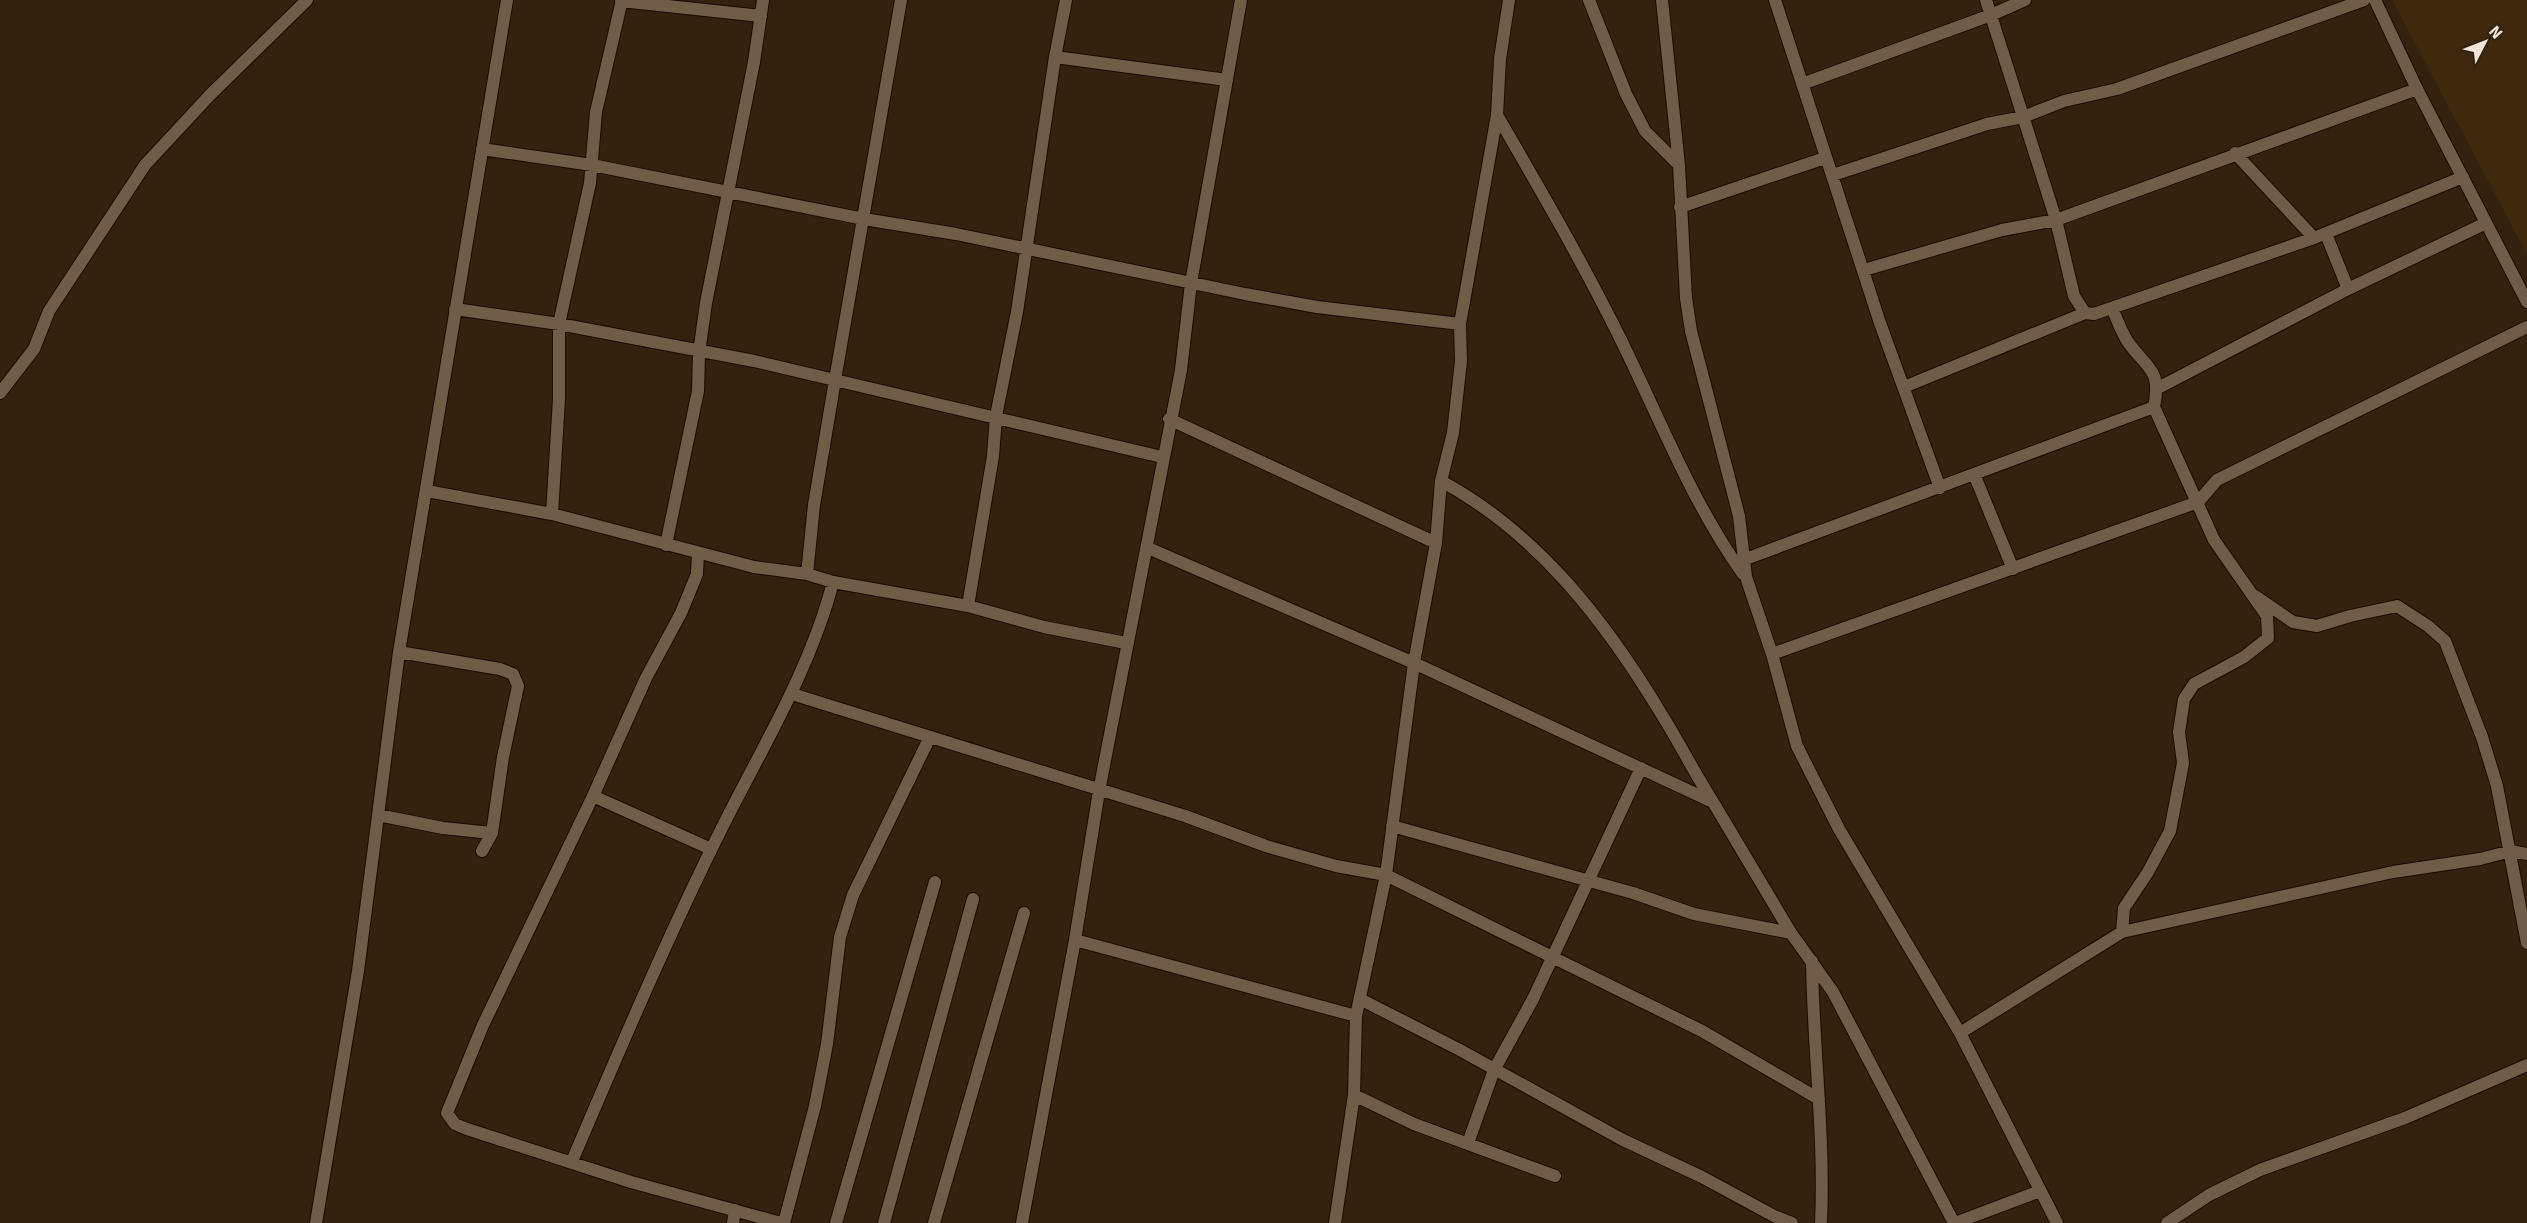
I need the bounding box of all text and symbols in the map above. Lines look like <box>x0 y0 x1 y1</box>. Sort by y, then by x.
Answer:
north arrow <box>2455 12 2515 72</box>
text: N <box>2484 22 2507 43</box>

